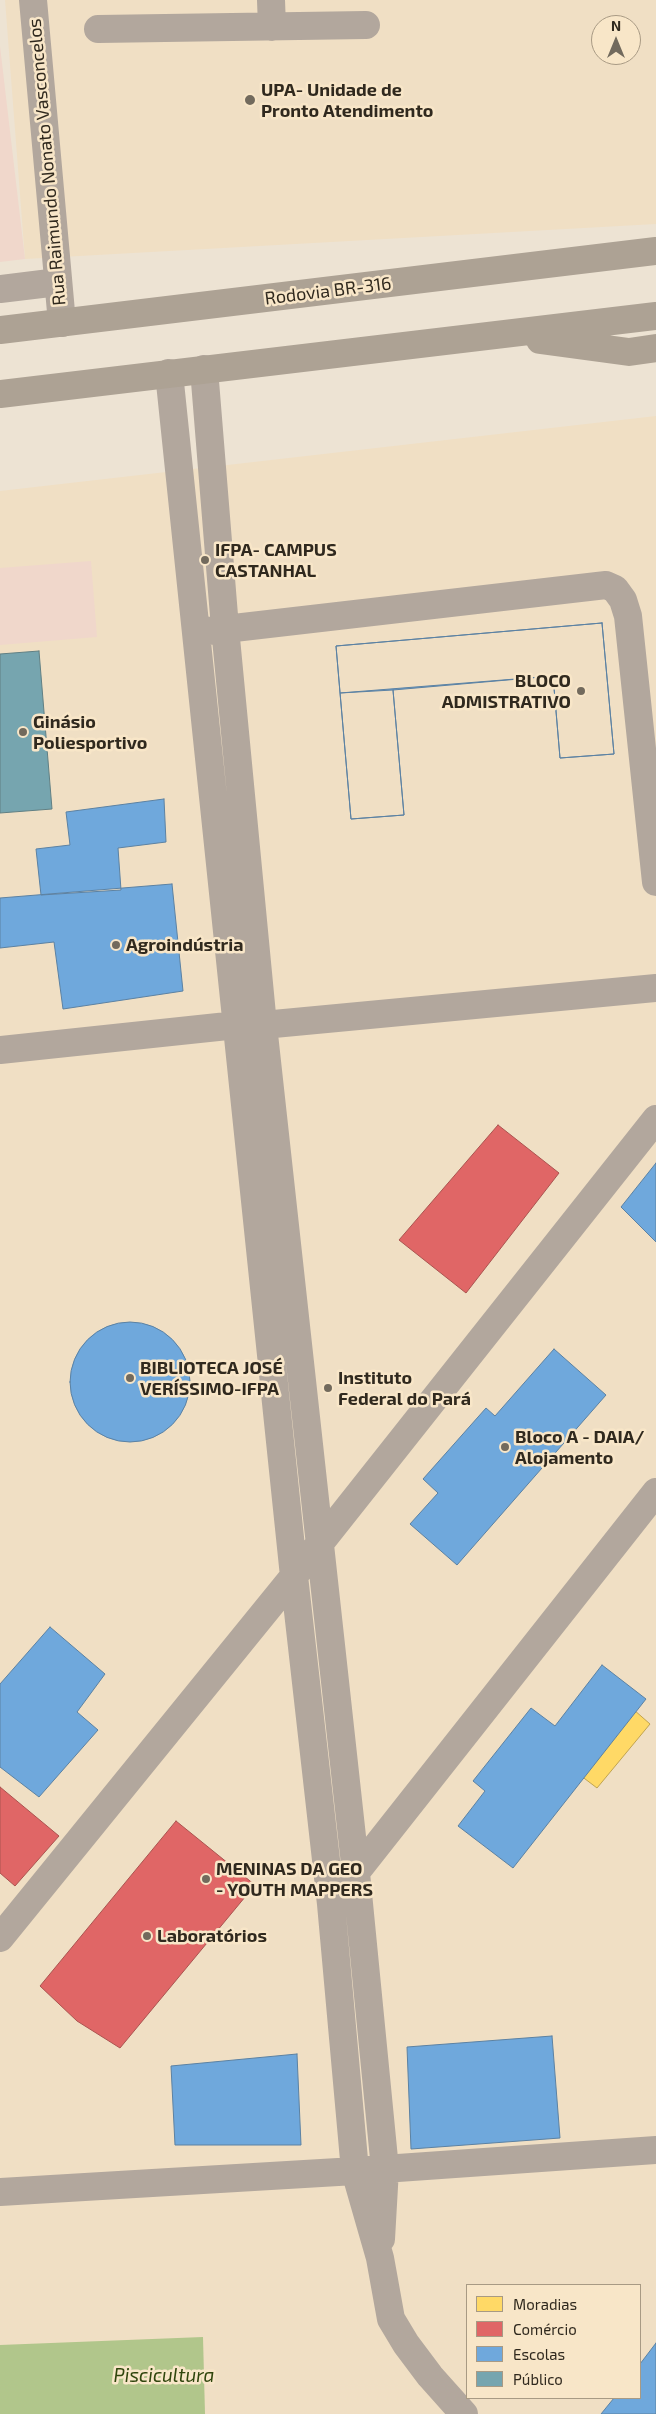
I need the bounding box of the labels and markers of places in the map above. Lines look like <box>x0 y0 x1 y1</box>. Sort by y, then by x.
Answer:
place label: UPA- Unidade de Pronto Atendimento <box>261 79 433 122</box>
marker: UPA- Unidade de Pronto Atendimento <box>243 93 257 107</box>
place label: IFPA- CAMPUS CASTANHAL <box>215 539 337 582</box>
marker: IFPA- CAMPUS CASTANHAL <box>199 554 211 566</box>
place label: BLOCO ADMISTRATIVO <box>442 670 571 712</box>
marker: BLOCO ADMISTRATIVO <box>575 685 587 697</box>
place label: Ginásio Poliesportivo <box>33 711 147 754</box>
marker: Ginásio Poliesportivo <box>17 726 29 738</box>
place label: Agroindústria <box>126 934 243 956</box>
marker: Agroindústria <box>110 939 122 951</box>
place label: BIBLIOTECA JOSÉ VERÍSSIMO-IFPA <box>140 1357 283 1400</box>
place label: Instituto Federal do Pará <box>338 1367 471 1410</box>
marker: BIBLIOTECA JOSÉ VERÍSSIMO-IFPA <box>124 1372 136 1384</box>
marker: Instituto Federal do Pará <box>322 1382 334 1394</box>
place label: Bloco A - DAIA/ Alojamento <box>515 1426 644 1468</box>
marker: Bloco A - DAIA/ Alojamento <box>499 1441 511 1453</box>
place label: MENINAS DA GEO - YOUTH MAPPERS <box>216 1858 373 1900</box>
marker: MENINAS DA GEO - YOUTH MAPPERS <box>200 1873 212 1885</box>
place label: Laboratórios <box>157 1925 267 1947</box>
marker: Laboratórios <box>141 1930 153 1942</box>

